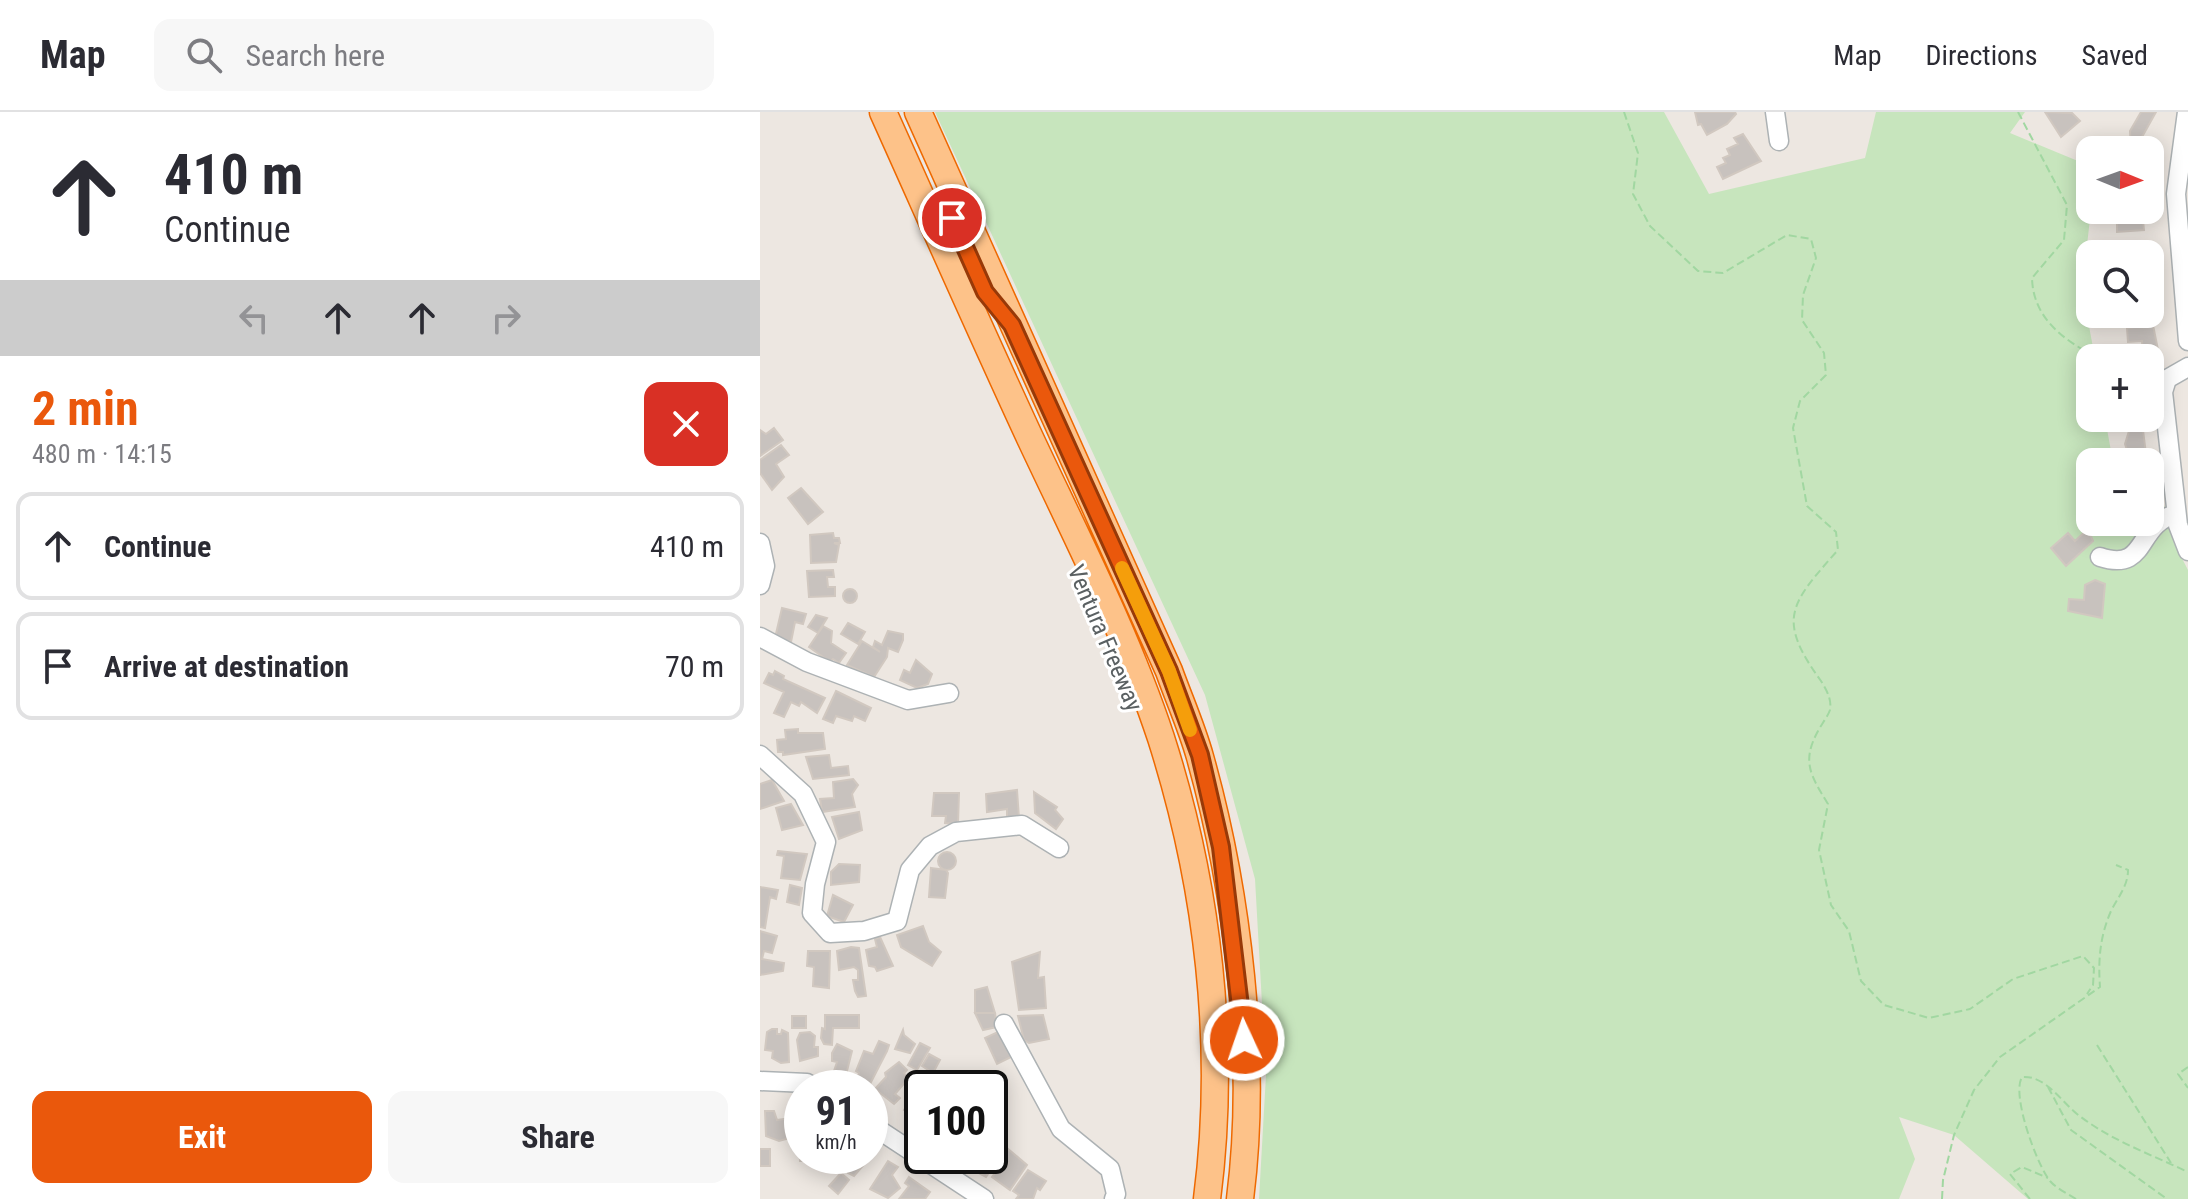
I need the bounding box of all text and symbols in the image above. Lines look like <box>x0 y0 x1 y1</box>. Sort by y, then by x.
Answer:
search box <box>154 19 714 91</box>
text: Map <box>40 33 106 77</box>
icon: search <box>182 33 226 77</box>
text: Search here <box>246 38 385 73</box>
text: Map <box>1833 39 1882 72</box>
text: Directions <box>1926 39 2037 72</box>
text: Saved <box>2081 39 2148 72</box>
north arrow <box>2076 136 2164 224</box>
map controls <box>2076 136 2164 536</box>
text: 410 m <box>164 142 303 208</box>
icon: ahead <box>32 144 136 248</box>
pin <box>918 184 986 252</box>
icon: arrive <box>930 196 974 240</box>
text: Continue <box>164 209 291 251</box>
button: search <box>2076 240 2164 328</box>
icon: left <box>232 296 276 340</box>
icon: ahead <box>316 296 360 340</box>
icon: ahead <box>400 296 444 340</box>
icon: right <box>484 296 528 340</box>
button: + <box>2076 344 2164 432</box>
text: 2 min <box>32 380 139 437</box>
button: close <box>644 382 728 466</box>
text: 480 m · 14:15 <box>32 439 172 469</box>
button: − <box>2076 448 2164 536</box>
icon: ahead <box>36 524 80 568</box>
text: Continue <box>104 529 211 564</box>
text: 410 m <box>650 529 724 564</box>
street label: Ventura Freeway <box>1062 561 1148 715</box>
icon: arrive <box>36 644 80 688</box>
text: Arrive at destination <box>104 649 349 684</box>
text: 70 m <box>665 649 724 684</box>
position arrow <box>1202 998 1286 1082</box>
speed limit sign: 100 <box>904 1070 1008 1174</box>
text: 91 <box>816 1088 856 1135</box>
button: Exit <box>32 1091 372 1183</box>
button: Share <box>388 1091 728 1183</box>
text: km/h <box>815 1130 857 1154</box>

